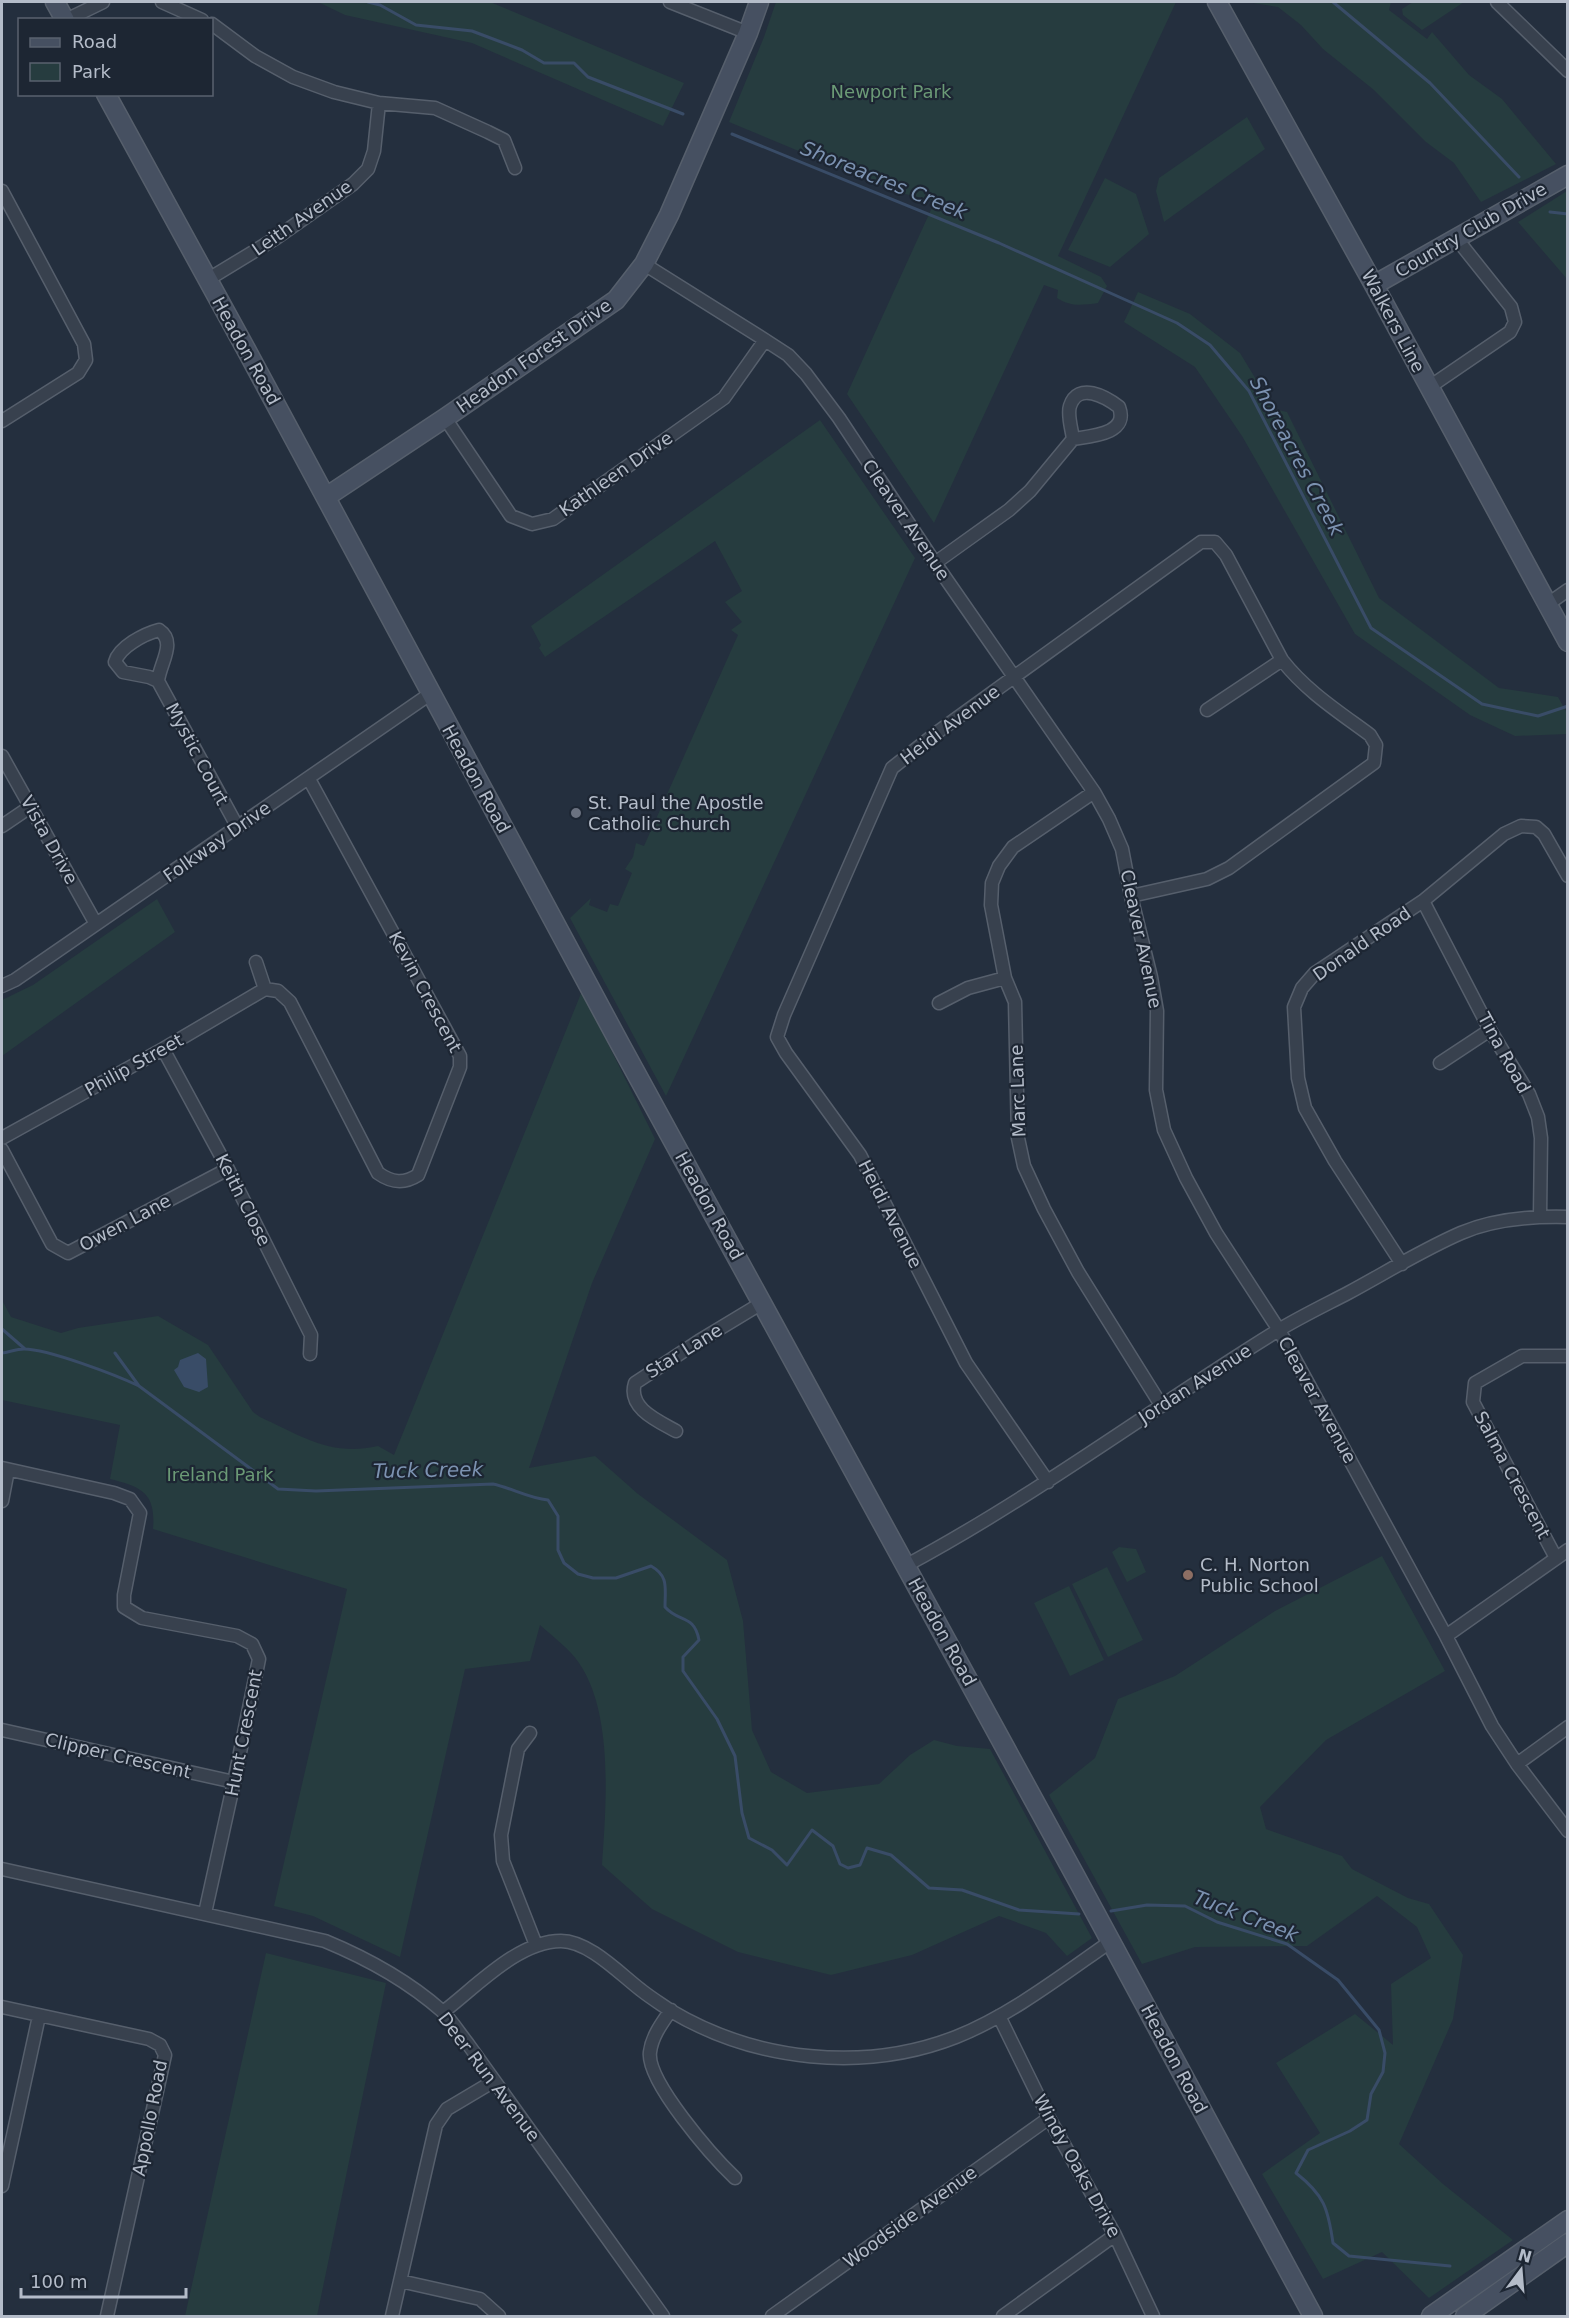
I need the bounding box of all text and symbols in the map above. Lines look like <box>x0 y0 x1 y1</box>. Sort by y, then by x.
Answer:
legend <box>18 18 213 96</box>
text: Road <box>72 31 117 52</box>
text: Park <box>72 61 111 82</box>
park label: Newport Park <box>831 81 952 102</box>
water label: Shoreacres Creek <box>797 136 972 225</box>
street label: Leith Avenue <box>248 175 356 260</box>
street label: Country Club Drive <box>1391 178 1550 281</box>
street label: Walkers Line <box>1358 266 1429 376</box>
street label: Headon Road <box>208 293 285 408</box>
street label: Headon Forest Drive <box>452 294 615 417</box>
water label: Shoreacres Creek <box>1245 372 1350 541</box>
street label: Kathleen Drive <box>555 427 676 520</box>
street label: Cleaver Avenue <box>858 455 955 584</box>
street label: Heidi Avenue <box>896 681 1003 769</box>
street label: Mystic Court <box>162 699 233 808</box>
street label: Headon Road <box>438 721 515 836</box>
street label: Vista Drive <box>16 792 82 888</box>
place label: St. Paul the Apostle Catholic Church <box>588 792 764 834</box>
street label: Folkway Drive <box>159 797 274 886</box>
marker: St. Paul the Apostle Catholic Church <box>569 806 583 820</box>
street label: Cleaver Avenue <box>1117 868 1166 1010</box>
street label: Donald Road <box>1309 902 1415 985</box>
street label: Kevin Crescent <box>385 928 466 1056</box>
street label: Tina Road <box>1473 1008 1535 1097</box>
street label: Philip Street <box>81 1029 187 1100</box>
street label: Marc Lane <box>1005 1044 1030 1138</box>
street label: Headon Road <box>671 1148 748 1263</box>
street label: Keith Close <box>211 1150 276 1249</box>
street label: Heidi Avenue <box>854 1156 927 1271</box>
street label: Owen Lane <box>75 1190 174 1255</box>
street label: Star Lane <box>642 1319 726 1382</box>
street label: Cleaver Avenue <box>1274 1333 1361 1467</box>
street label: Jordan Avenue <box>1134 1339 1255 1428</box>
street label: Salma Crescent <box>1470 1407 1555 1542</box>
water label: Tuck Creek <box>373 1457 485 1483</box>
park label: Ireland Park <box>167 1464 274 1485</box>
place label: C. H. Norton Public School <box>1200 1554 1319 1596</box>
marker: C. H. Norton Public School <box>1181 1568 1195 1582</box>
street label: Headon Road <box>904 1574 981 1689</box>
street label: Hunt Crescent <box>221 1668 266 1798</box>
street label: Clipper Crescent <box>43 1729 193 1783</box>
water label: Tuck Creek <box>1190 1885 1303 1947</box>
street label: Headon Road <box>1137 2001 1212 2117</box>
street label: Deer Run Avenue <box>434 2008 545 2145</box>
street label: Appollo Road <box>128 2058 171 2178</box>
street label: Windy Oaks Drive <box>1029 2091 1125 2241</box>
street label: Woodside Avenue <box>839 2161 980 2272</box>
north arrow <box>1491 2240 1551 2300</box>
text: N <box>1516 2245 1534 2267</box>
scale bar <box>21 2261 186 2299</box>
text: 100 m <box>30 2271 88 2292</box>

